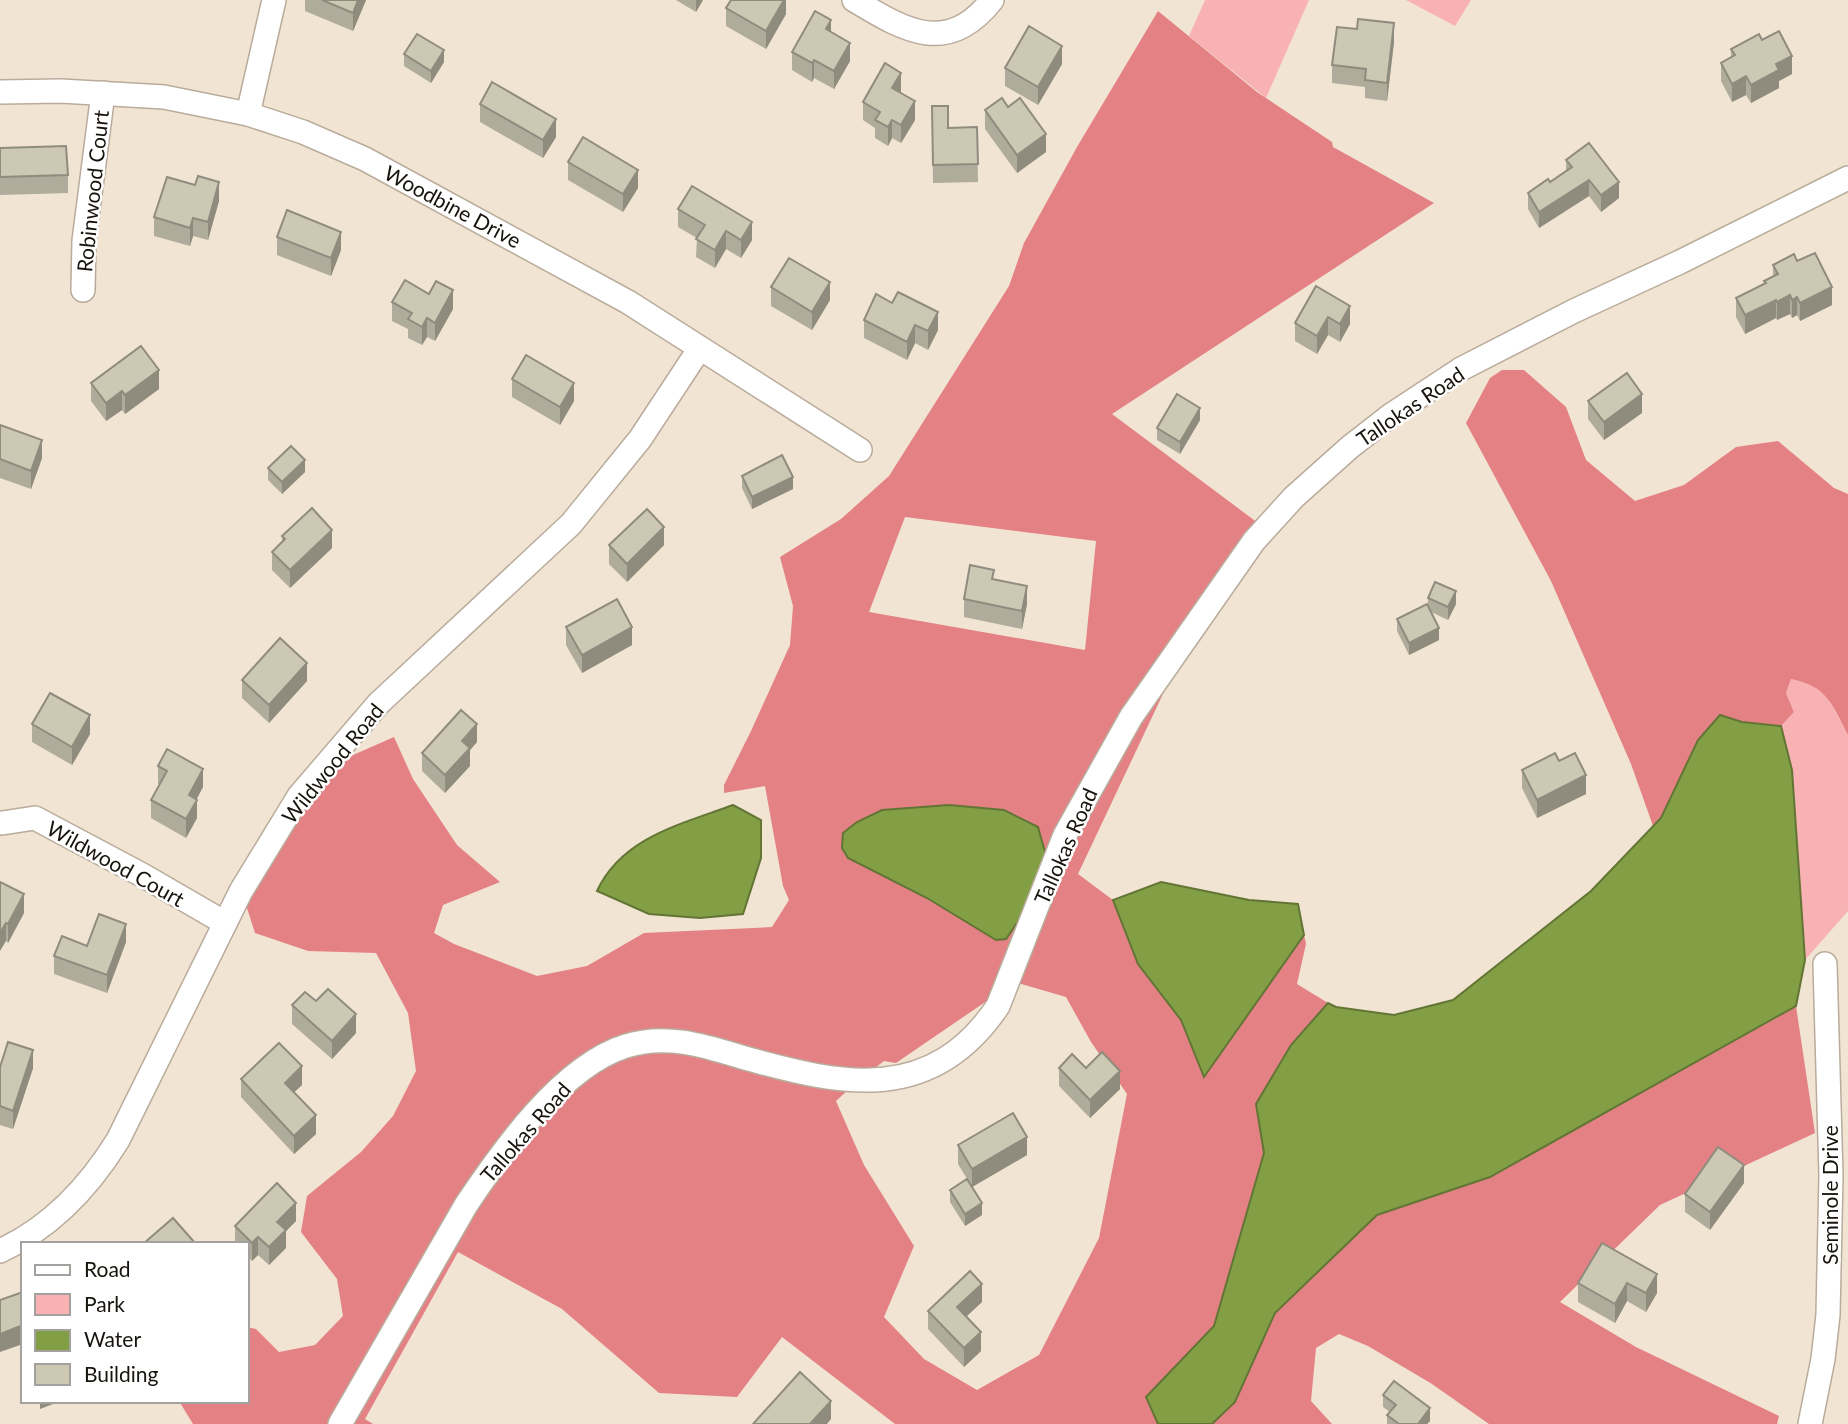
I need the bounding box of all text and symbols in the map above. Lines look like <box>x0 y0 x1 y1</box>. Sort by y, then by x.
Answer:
street label: Robinwood Court <box>71 108 113 273</box>
street label: Woodbine Drive <box>380 159 526 253</box>
street label: Tallokas Road <box>1351 361 1469 451</box>
street label: Wildwood Road <box>276 698 388 828</box>
street label: Tallokas Road <box>1028 784 1102 908</box>
street label: Wildwood Court <box>43 815 190 911</box>
street label: Tallokas Road <box>475 1077 575 1187</box>
street label: Seminole Drive <box>1817 1125 1842 1265</box>
legend <box>21 1242 248 1403</box>
text: Road <box>84 1256 131 1281</box>
text: Park <box>84 1291 125 1316</box>
text: Water <box>84 1326 141 1351</box>
text: Building <box>84 1361 159 1386</box>

